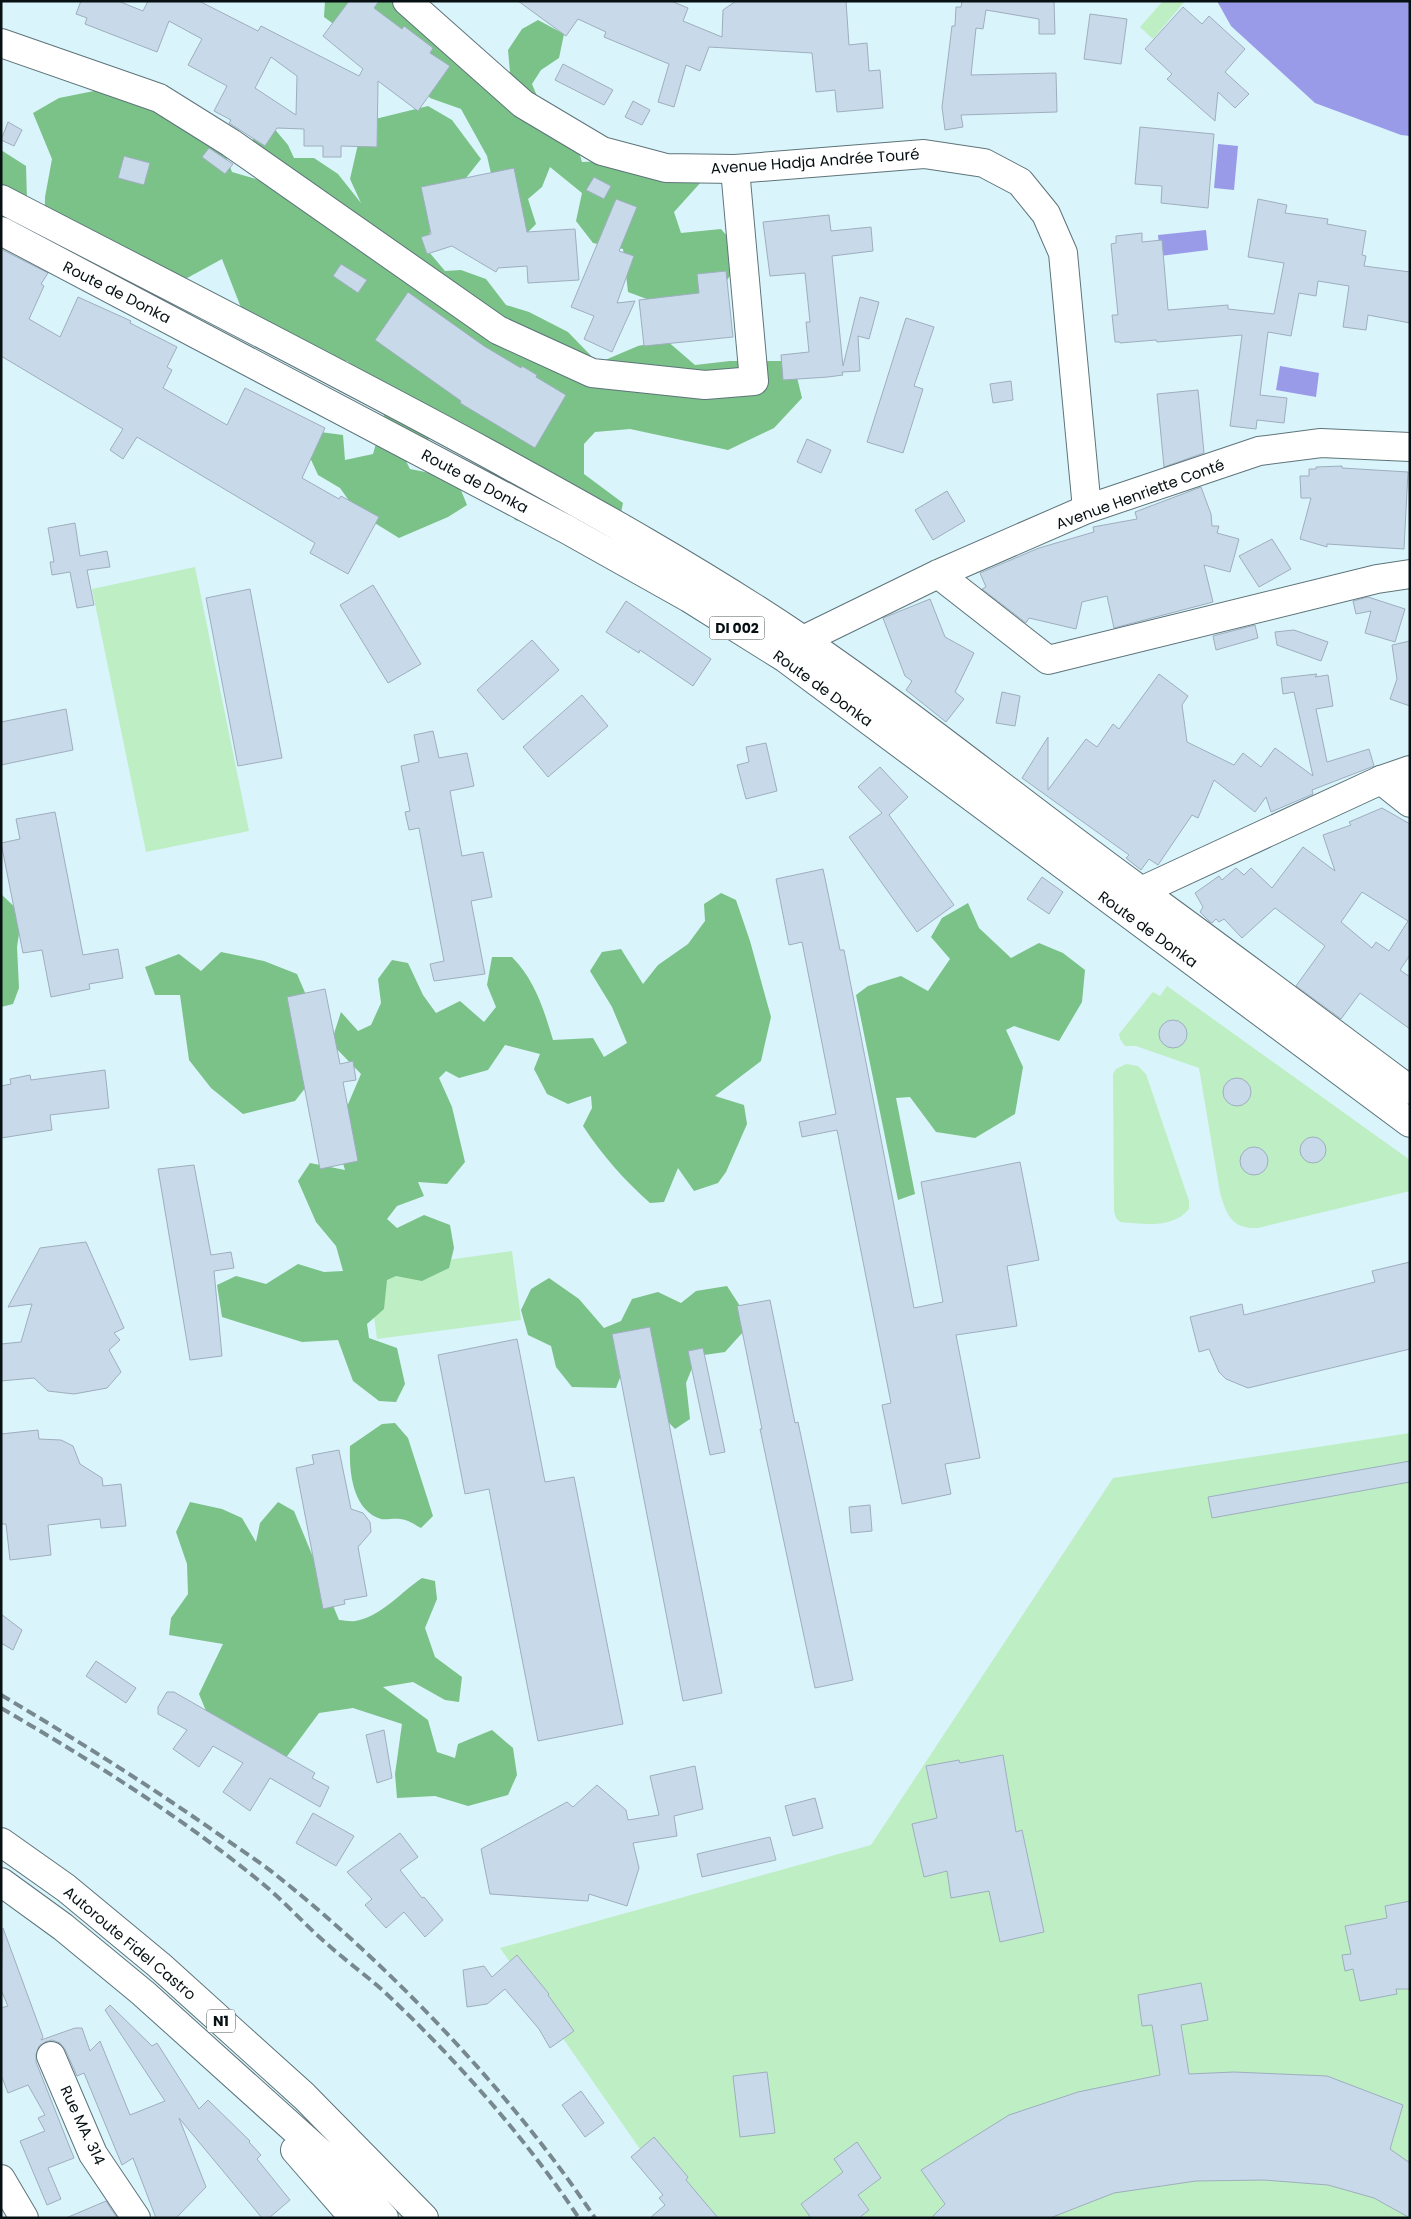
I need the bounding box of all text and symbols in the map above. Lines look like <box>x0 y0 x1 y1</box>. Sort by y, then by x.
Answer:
street label: Avenue Hadja Andrée Touré <box>710 143 920 179</box>
street label: Route de Donka <box>60 256 174 328</box>
street label: Route de Donka <box>418 444 532 518</box>
street label: Avenue Henriette Conté <box>1053 454 1227 534</box>
road number: DI 002 <box>710 616 764 640</box>
street label: Route de Donka <box>769 645 877 731</box>
street label: Route de Donka <box>1094 886 1202 972</box>
street label: Autoroute Fidel Castro <box>59 1881 201 2005</box>
road number: N1 <box>207 2010 235 2032</box>
street label: Rue MA. 314 <box>55 2082 111 2168</box>

